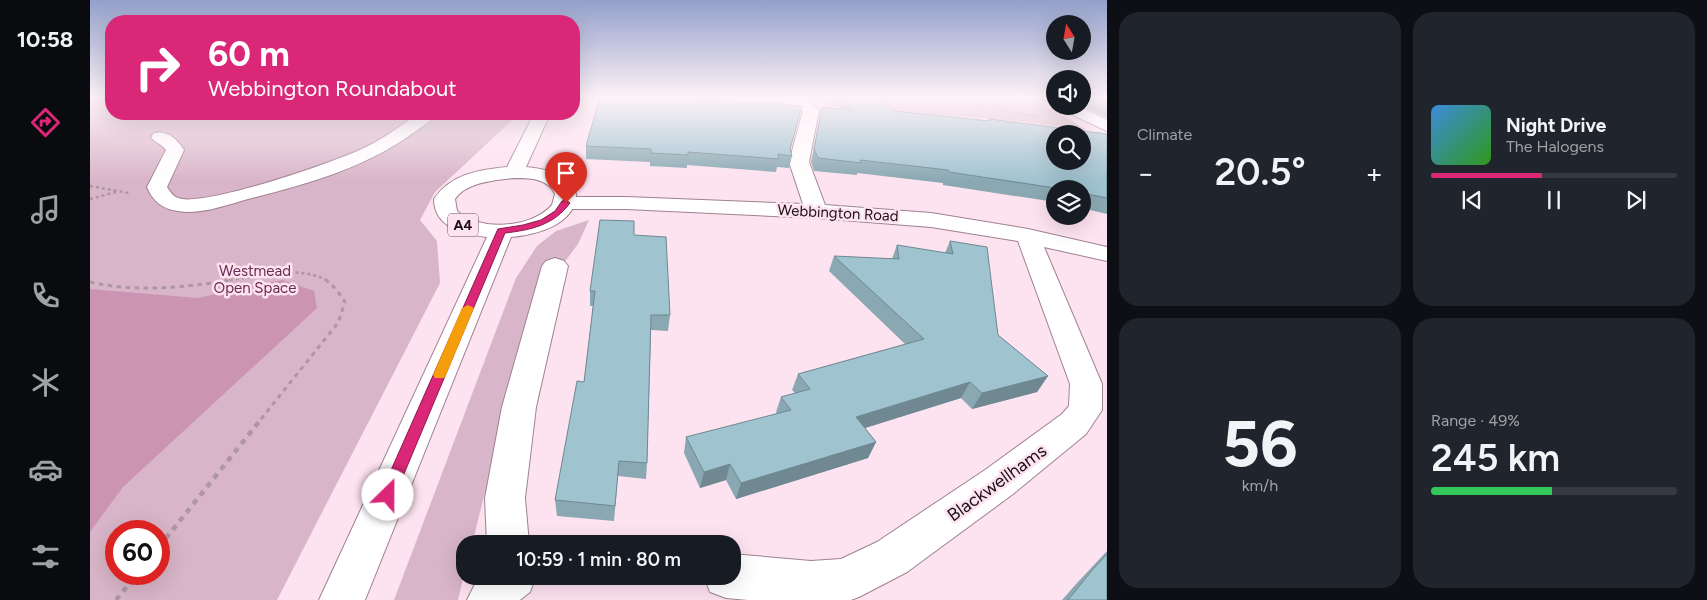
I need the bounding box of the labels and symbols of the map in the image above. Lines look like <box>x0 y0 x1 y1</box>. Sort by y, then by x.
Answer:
north arrow <box>1046 15 1091 60</box>
pin <box>545 152 587 203</box>
street label: Webbington Road <box>777 201 899 225</box>
road number: A4 <box>448 214 478 236</box>
park label: Westmead Open Space <box>214 262 296 297</box>
street label: Blackwellhams <box>943 440 1051 526</box>
position arrow <box>361 468 413 520</box>
speed limit sign: 60 <box>105 520 170 585</box>

